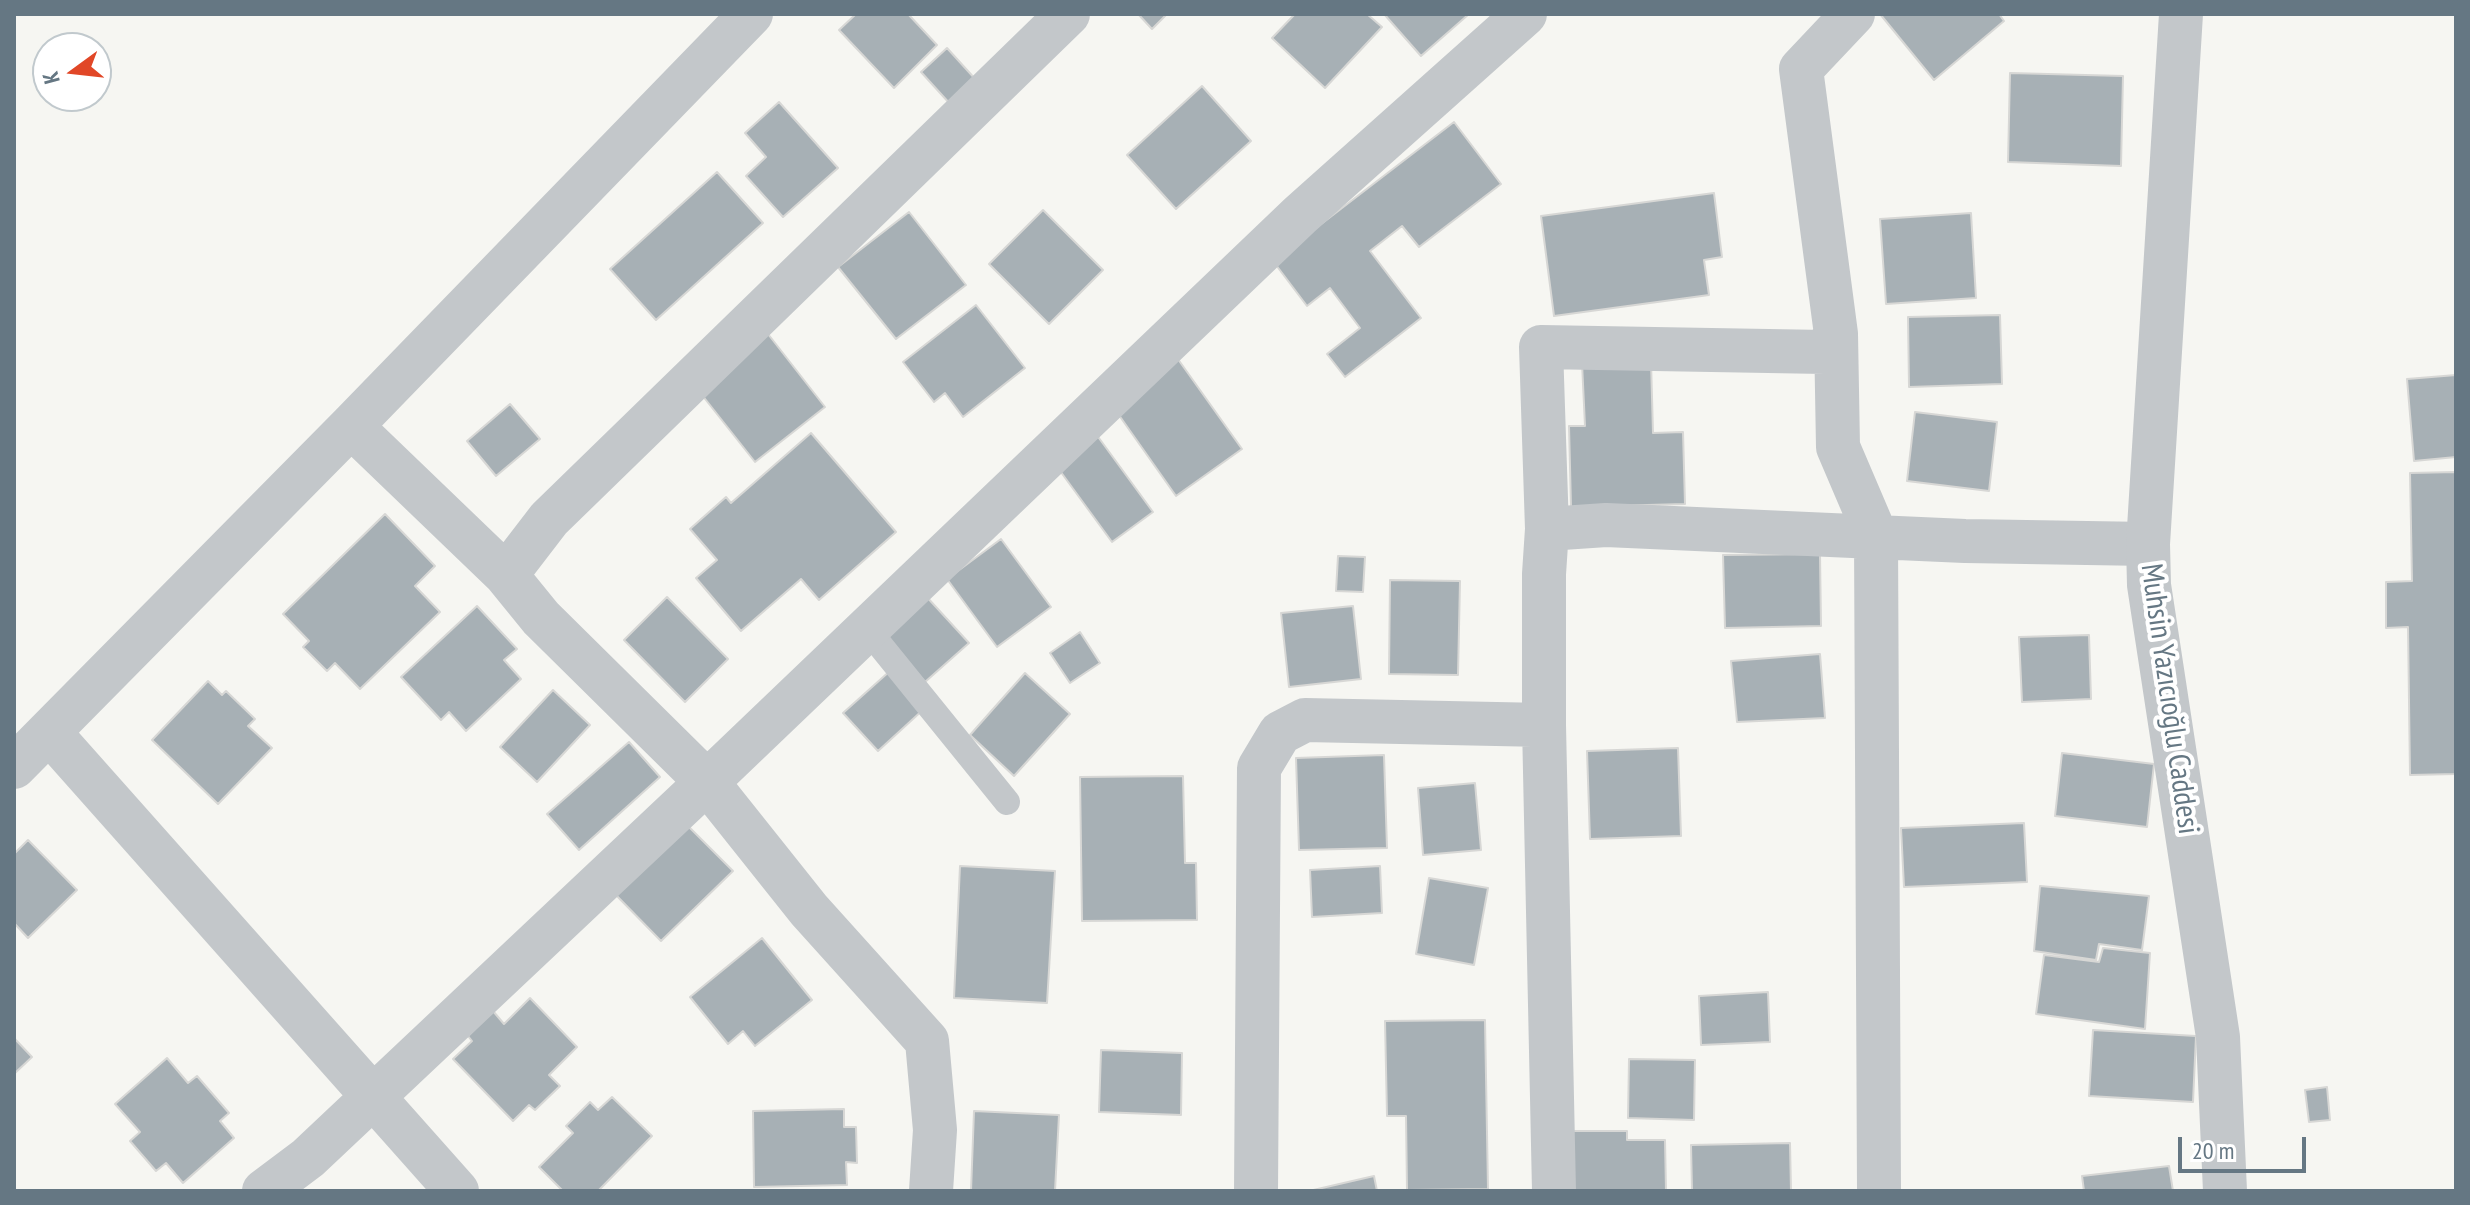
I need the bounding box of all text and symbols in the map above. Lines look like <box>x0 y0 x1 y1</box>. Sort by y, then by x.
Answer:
north arrow <box>32 32 112 112</box>
text: K <box>36 69 66 87</box>
street label: Muhsin Yazıcıoğlu Caddesi <box>2132 562 2206 836</box>
scale bar <box>2182 1121 2310 1171</box>
text: 20 m <box>2192 1135 2234 1166</box>

